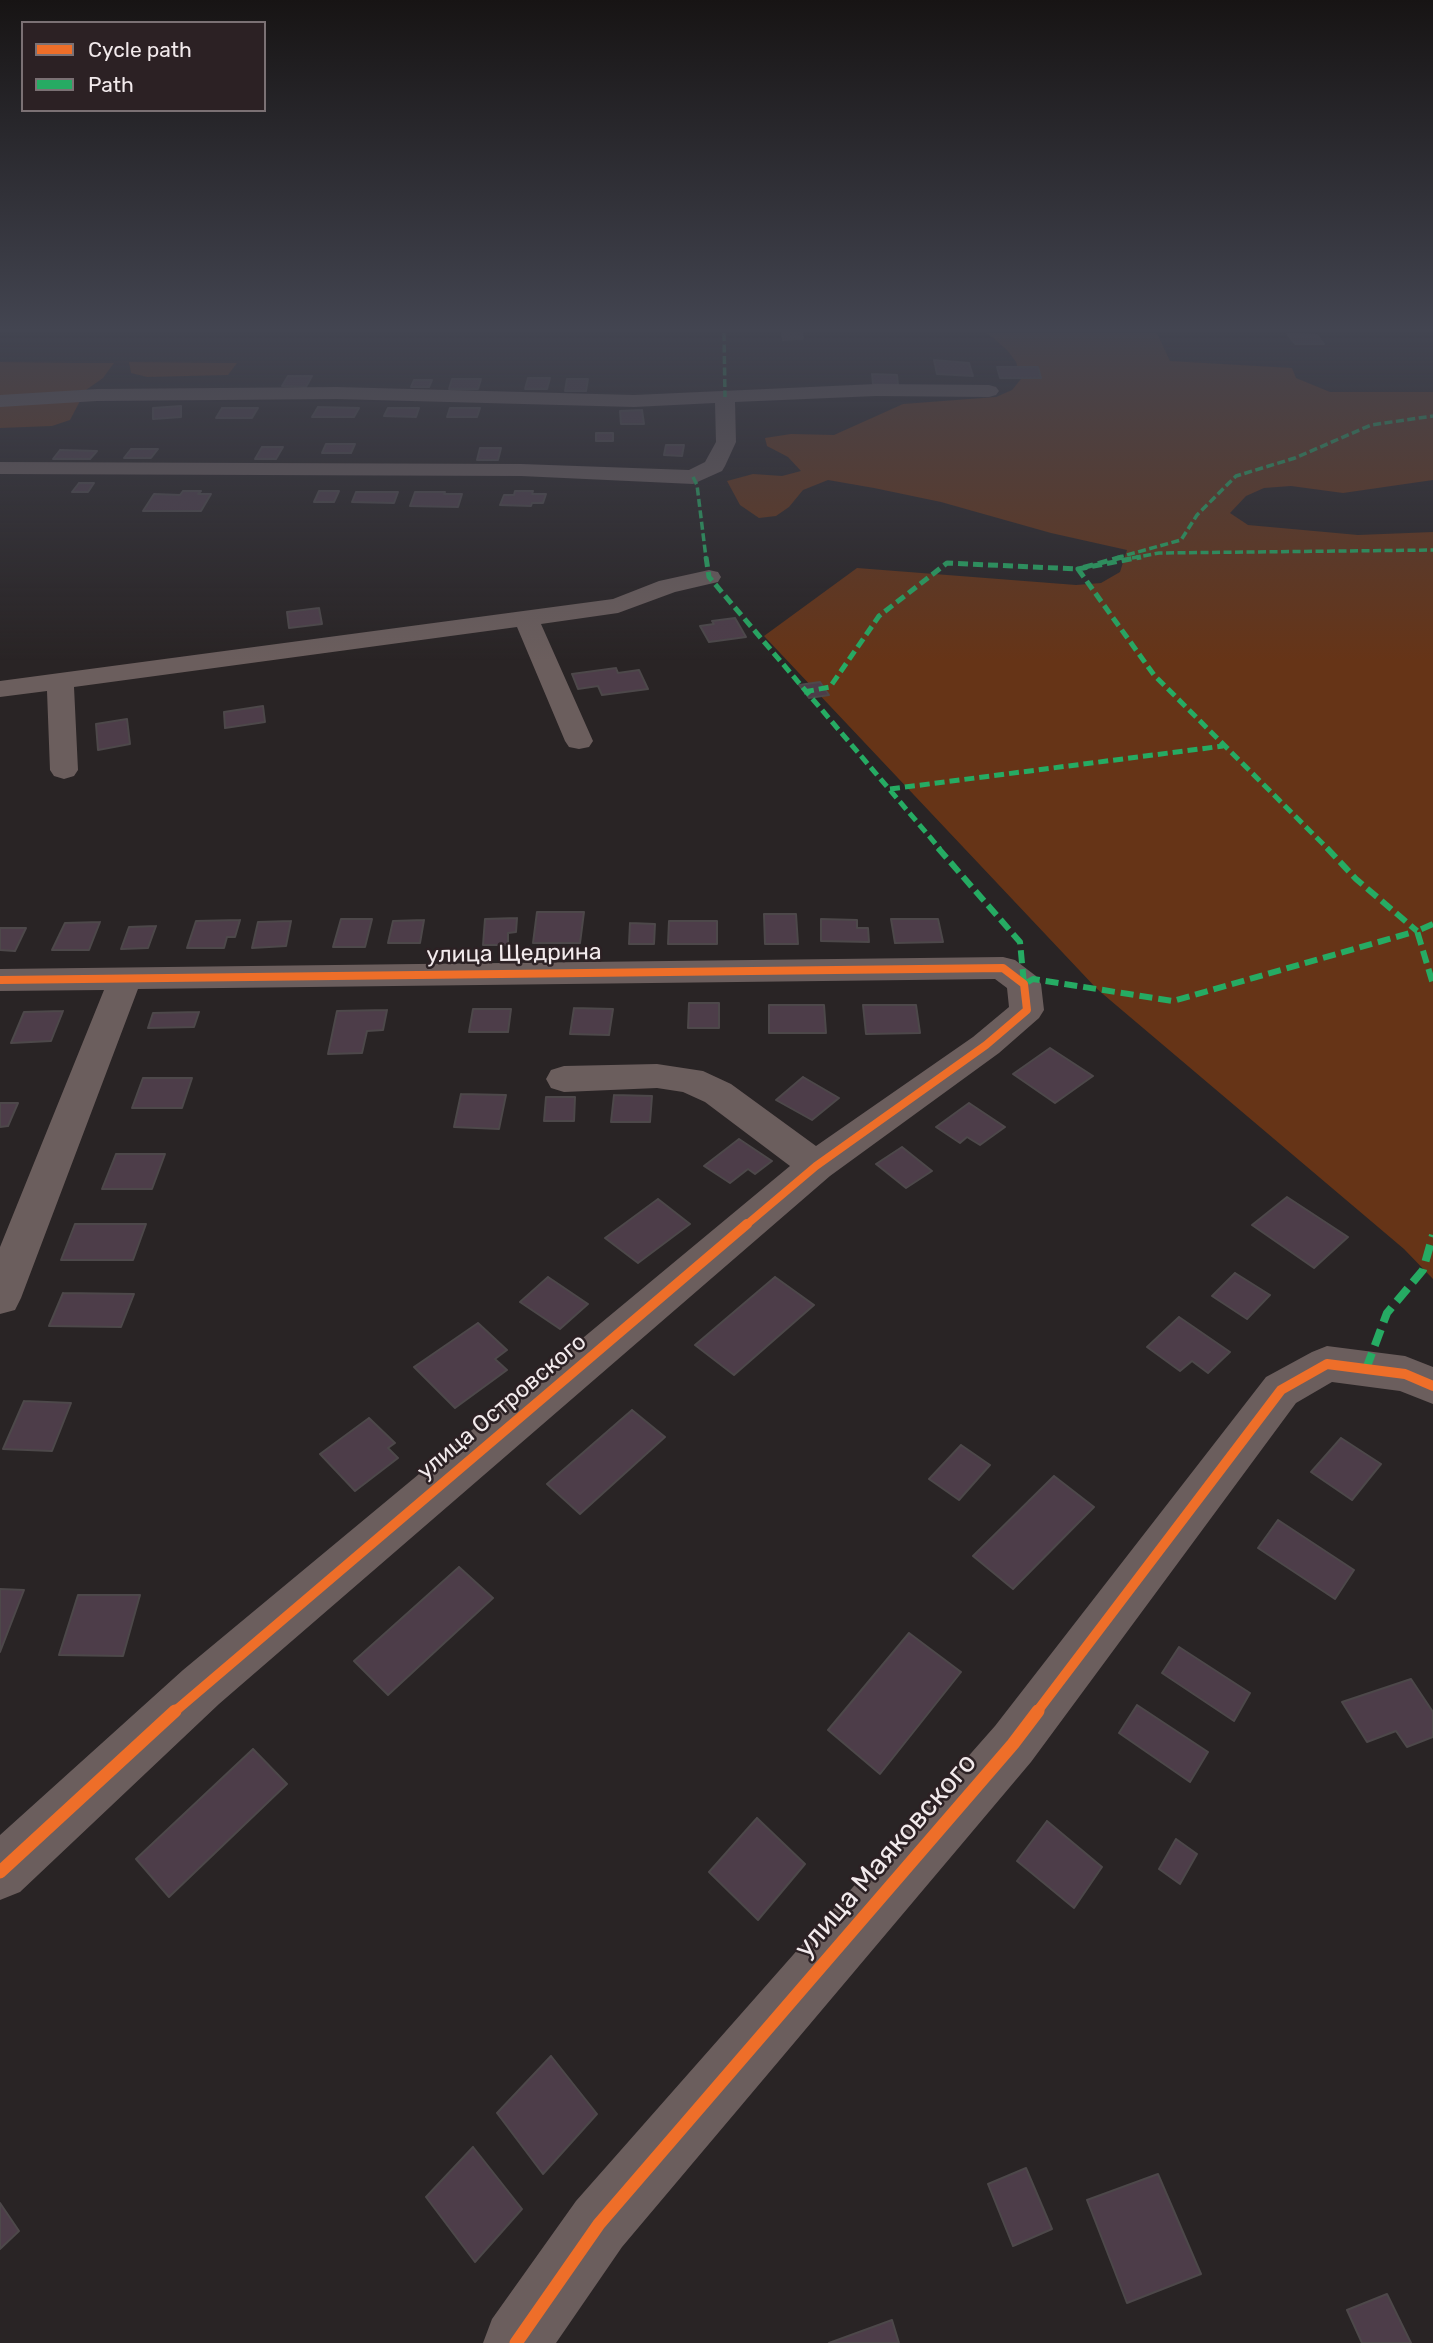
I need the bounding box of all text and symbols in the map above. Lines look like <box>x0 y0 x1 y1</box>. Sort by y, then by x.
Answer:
legend <box>21 21 266 112</box>
text: Cycle path <box>88 37 192 62</box>
text: Path <box>88 72 134 97</box>
street label: улица Щедрина <box>426 939 602 969</box>
street label: улица Островского <box>412 1328 592 1486</box>
street label: улица Маяковского <box>788 1747 984 1965</box>

